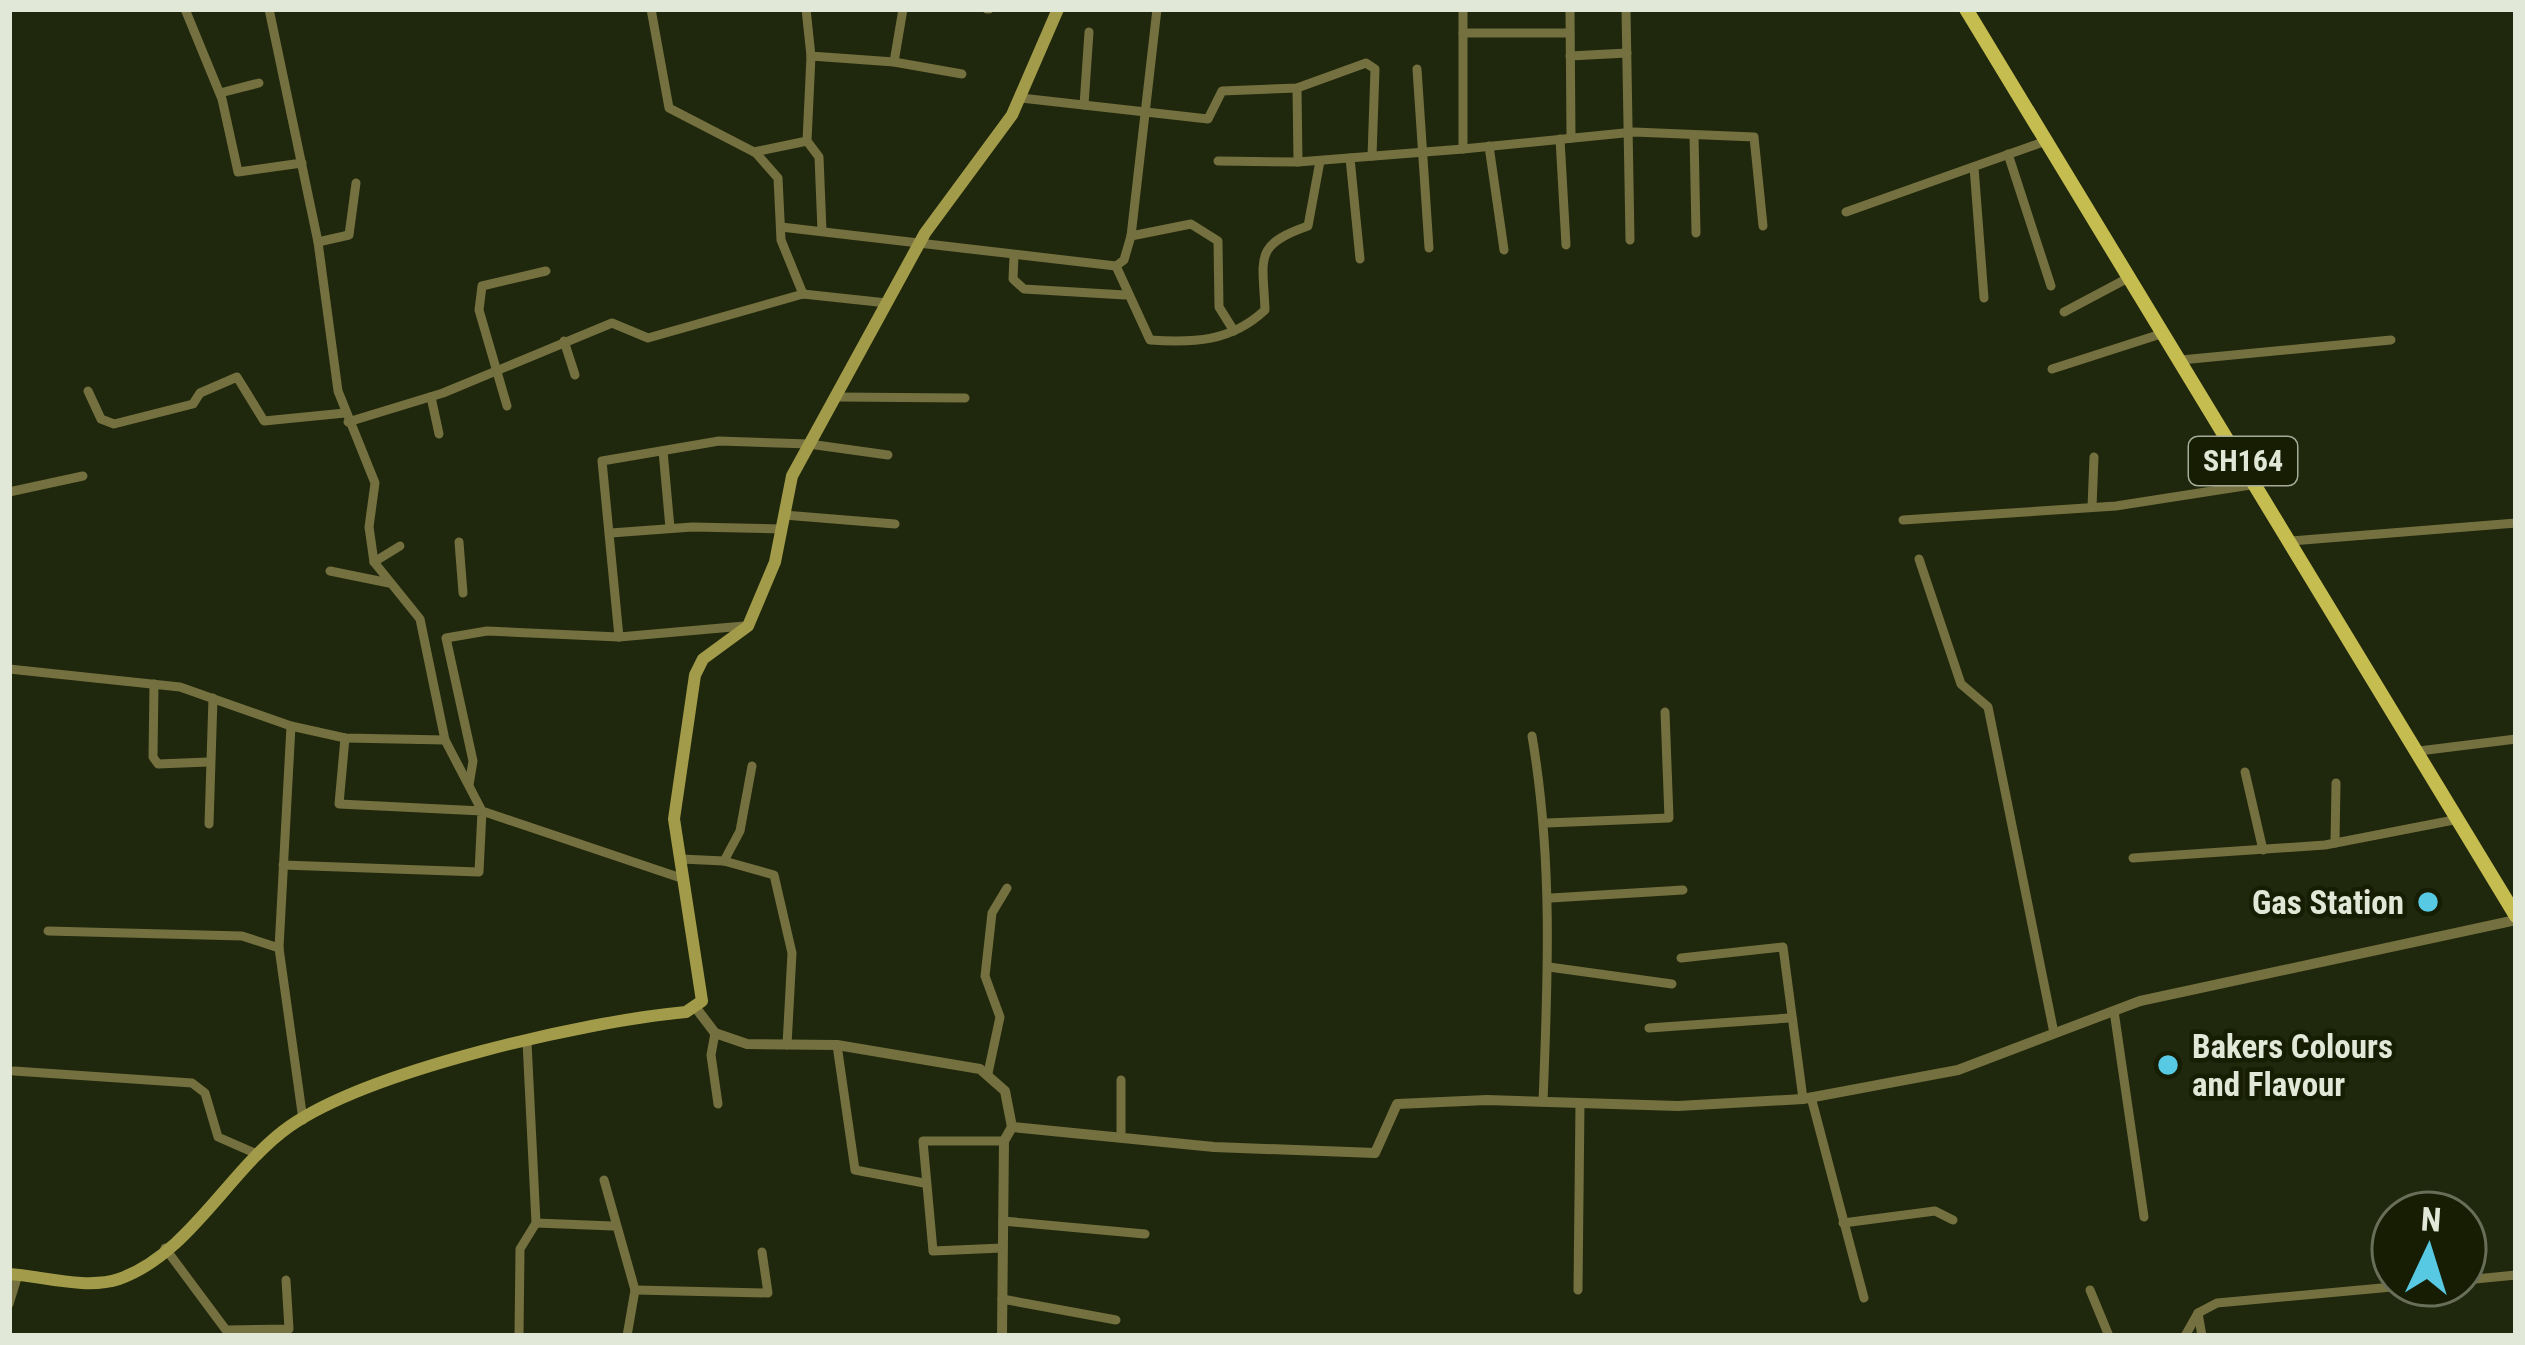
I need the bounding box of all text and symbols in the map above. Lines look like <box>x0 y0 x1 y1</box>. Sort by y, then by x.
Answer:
road number: SH164 <box>2189 437 2297 485</box>
place label: Gas Station <box>2252 883 2404 922</box>
marker: Gas Station <box>2415 889 2441 915</box>
place label: Bakers Colours and Flavour <box>2192 1027 2393 1104</box>
marker: Bakers Colours and Flavour <box>2155 1052 2181 1078</box>
north arrow <box>2369 1189 2489 1309</box>
text: N <box>2420 1199 2443 1240</box>

